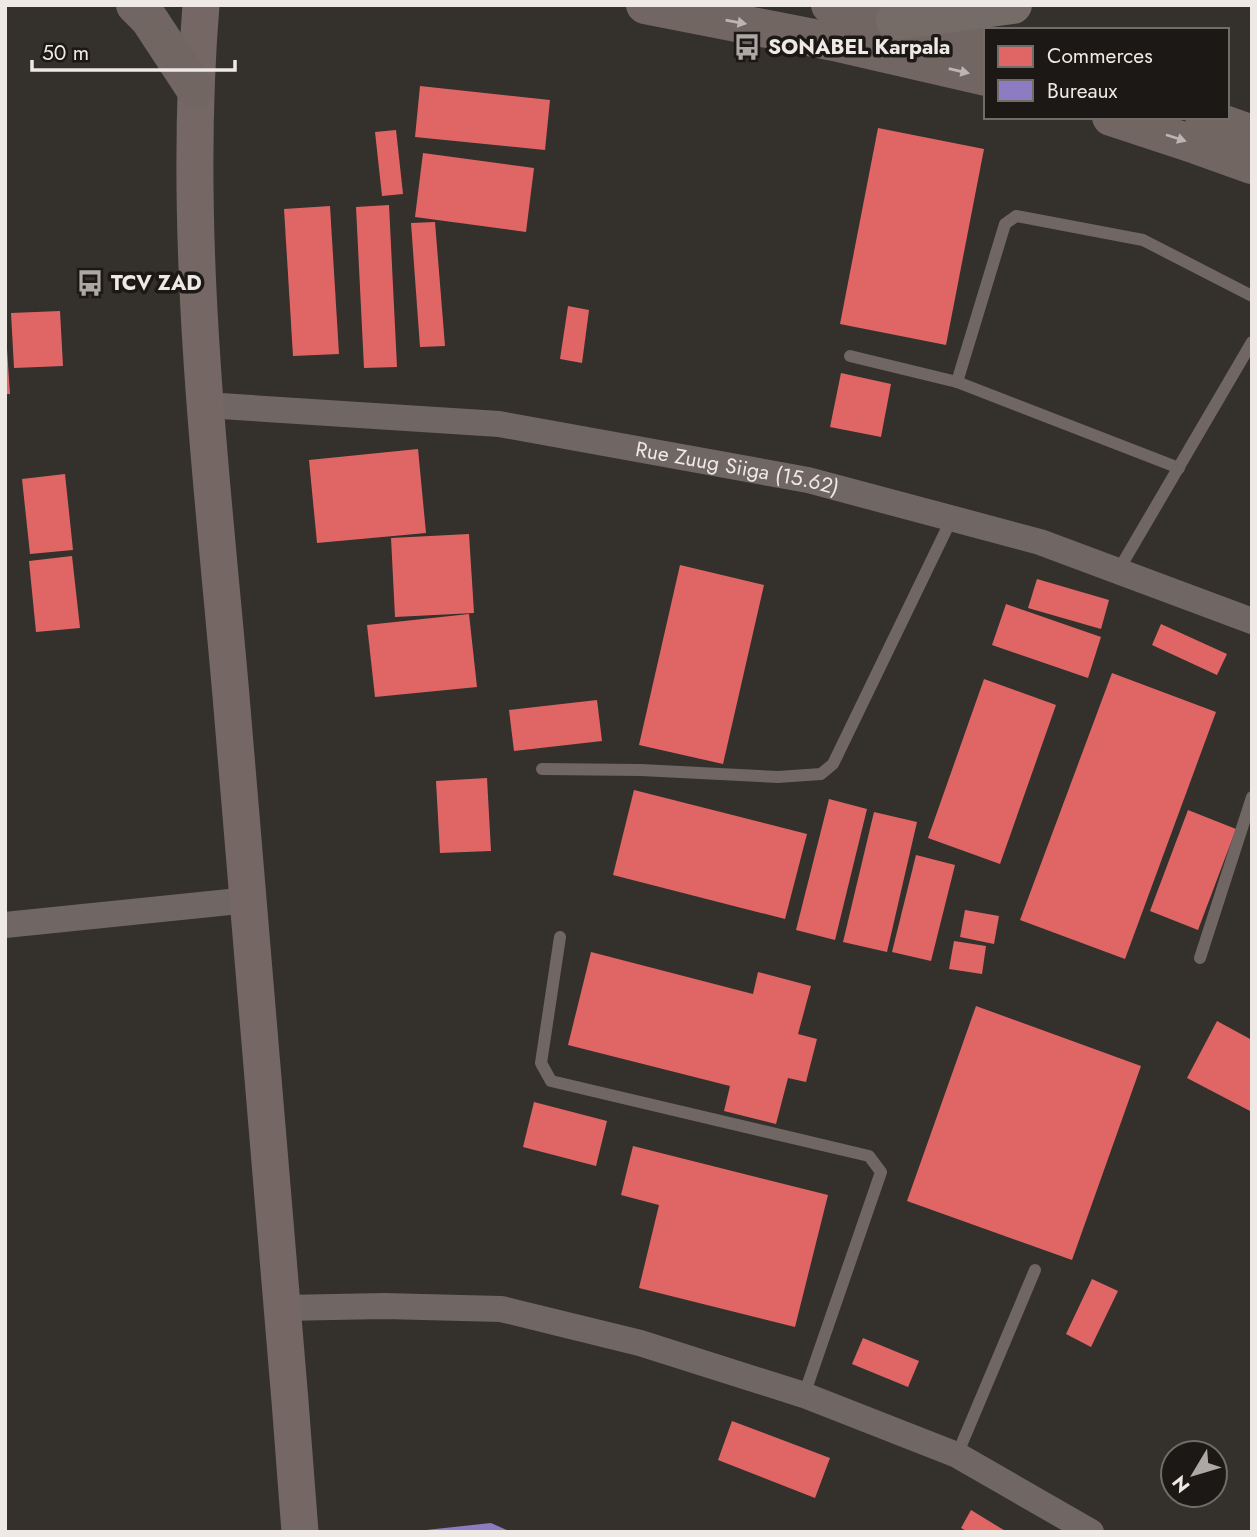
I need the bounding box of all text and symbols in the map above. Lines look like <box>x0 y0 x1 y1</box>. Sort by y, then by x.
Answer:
one-way arrow <box>725 17 747 28</box>
scale bar <box>32 28 234 72</box>
legend <box>984 28 1229 119</box>
bus stop icon: SONABEL Karpala <box>732 32 762 62</box>
place label: SONABEL Karpala <box>768 32 950 62</box>
text: 50 m <box>42 38 89 68</box>
text: Commerces <box>1047 41 1153 71</box>
one-way arrow <box>948 66 970 77</box>
text: Bureaux <box>1047 76 1118 106</box>
one-way arrow <box>1166 133 1187 144</box>
bus stop icon: TCV ZAD <box>75 268 105 298</box>
place label: TCV ZAD <box>111 268 202 298</box>
street label: Rue Zuug Siiga (15.62) <box>633 434 843 503</box>
north arrow <box>1159 1439 1229 1509</box>
text: N <box>1166 1470 1196 1498</box>

